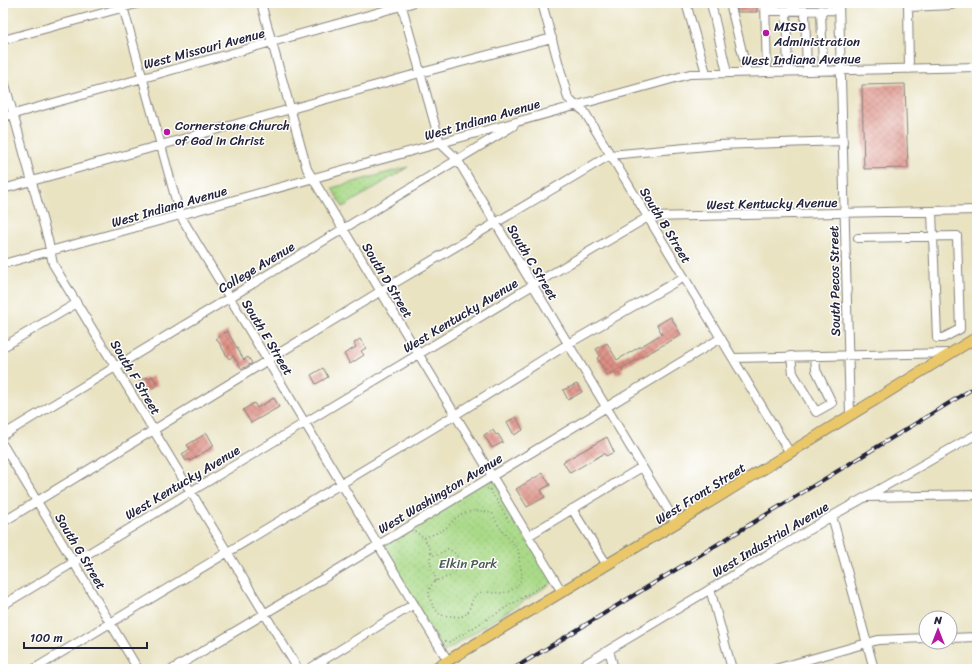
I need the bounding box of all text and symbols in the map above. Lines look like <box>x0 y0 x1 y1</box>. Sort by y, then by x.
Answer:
place label: MISD Administration <box>773 15 860 53</box>
street label: West Missouri Avenue <box>141 21 268 76</box>
marker: MISD Administration <box>761 28 771 38</box>
street label: West Indiana Avenue <box>741 47 861 72</box>
street label: West Indiana Avenue <box>422 92 543 147</box>
place label: Cornerstone Church of God in Christ <box>175 114 290 152</box>
marker: Cornerstone Church of God in Christ <box>162 127 172 137</box>
street label: West Indiana Avenue <box>109 179 230 234</box>
street label: South B Street <box>634 183 698 268</box>
street label: West Kentucky Avenue <box>706 191 838 216</box>
street label: South C Street <box>501 220 565 305</box>
street label: South Pecos Street <box>822 225 847 336</box>
street label: College Avenue <box>213 235 299 300</box>
street label: South D Street <box>356 238 420 323</box>
street label: West Kentucky Avenue <box>398 272 522 359</box>
street label: South E Street <box>236 294 300 380</box>
street label: South F Street <box>104 335 167 420</box>
street label: West Kentucky Avenue <box>120 439 244 526</box>
street label: West Washington Avenue <box>373 447 507 540</box>
street label: West Front Street <box>650 456 750 531</box>
street label: West Industrial Avenue <box>707 495 833 584</box>
street label: South G Street <box>49 509 113 594</box>
park label: Elkin Park <box>439 552 497 575</box>
north arrow <box>918 610 958 650</box>
text: N <box>933 611 942 630</box>
scale bar <box>24 624 147 650</box>
text: 100 m <box>30 627 63 649</box>

